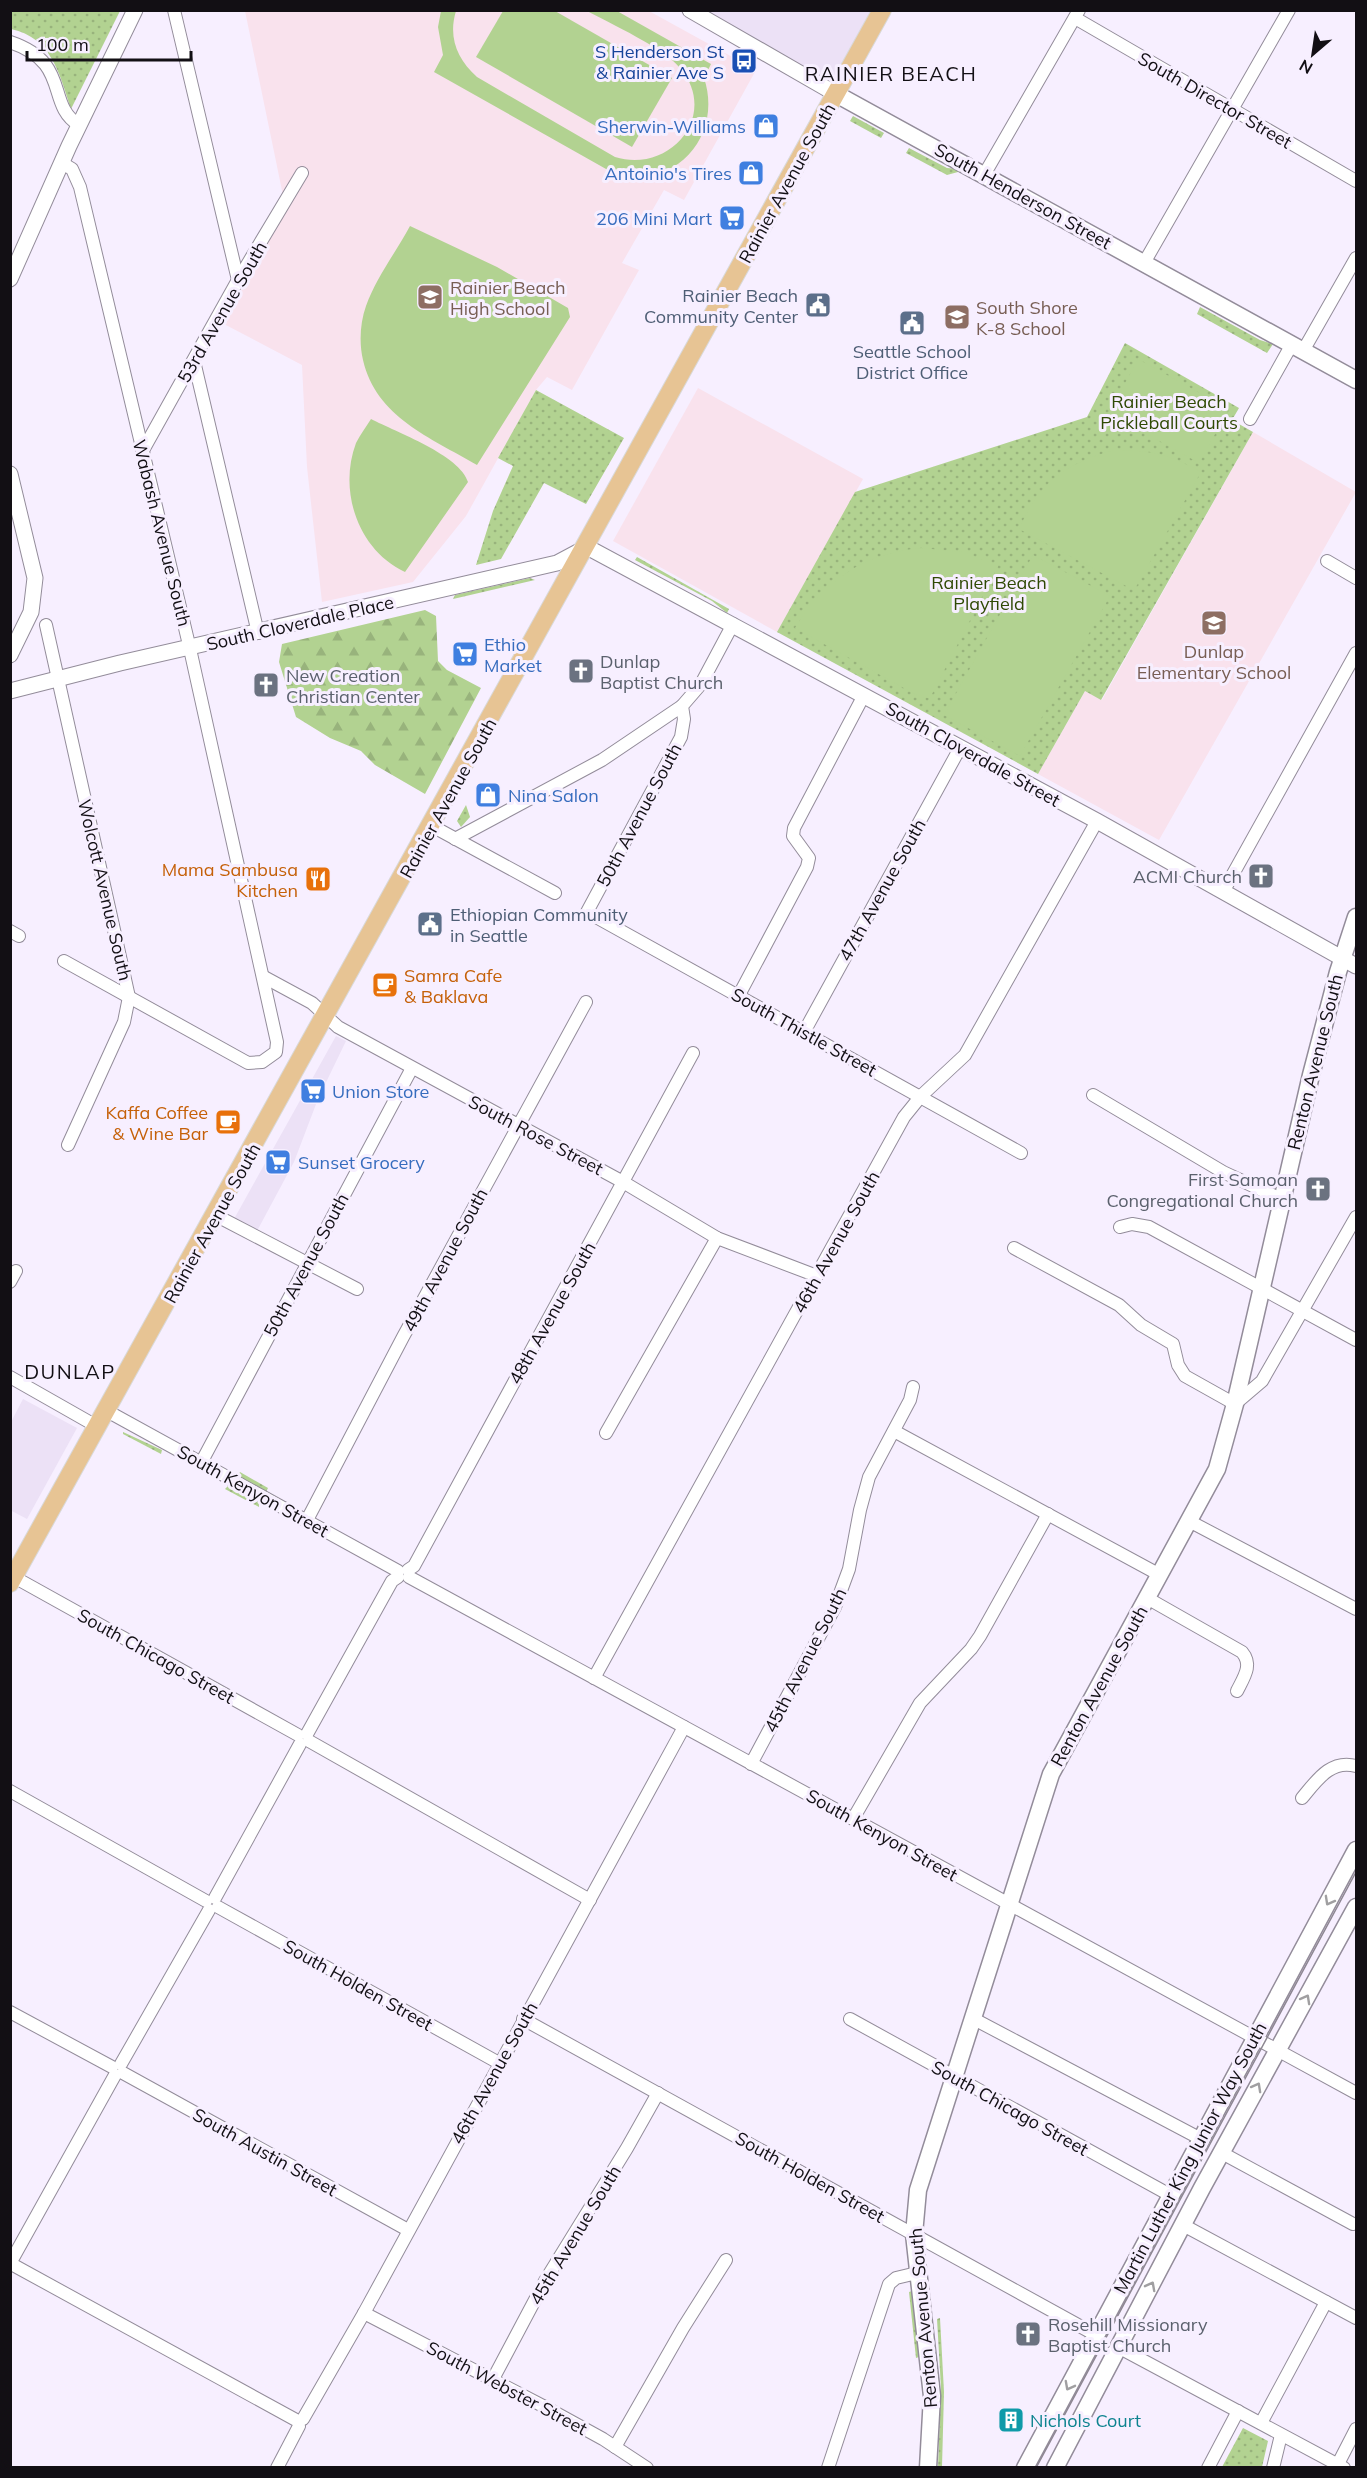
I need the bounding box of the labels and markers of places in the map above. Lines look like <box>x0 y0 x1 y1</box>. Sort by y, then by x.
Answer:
place label: S Henderson St & Rainier Ave S <box>595 40 724 84</box>
bus stop icon: S Henderson St & Rainier Ave S <box>729 46 759 76</box>
shop icon: Sherwin-Williams <box>751 111 781 141</box>
place label: Sherwin-Williams <box>597 115 746 138</box>
shop icon: Antoinio's Tires <box>736 158 766 188</box>
place label: Antoinio's Tires <box>604 162 732 185</box>
supermarket icon: 206 Mini Mart <box>717 203 747 233</box>
place label: 206 Mini Mart <box>596 207 712 230</box>
place label: Rainier Beach High School <box>450 276 566 320</box>
school or university icon: Rainier Beach High School <box>415 282 445 312</box>
place label: Rainier Beach Community Center <box>644 284 798 328</box>
public building icon: Rainier Beach Community Center <box>803 290 833 320</box>
place label: South Shore K-8 School <box>976 296 1078 340</box>
school or university icon: South Shore K-8 School <box>942 302 972 332</box>
public building icon: Seattle School District Office <box>897 308 927 338</box>
place label: Seattle School District Office <box>853 340 971 384</box>
school or university icon: Dunlap Elementary School <box>1199 608 1229 638</box>
place label: Ethio Market <box>484 633 542 677</box>
supermarket icon: Ethio Market <box>450 639 480 669</box>
place label: Dunlap Elementary School <box>1137 640 1291 684</box>
place label: Dunlap Baptist Church <box>600 650 723 694</box>
church icon: Dunlap Baptist Church <box>566 656 596 686</box>
place label: New Creation Christian Center <box>286 664 420 708</box>
church icon: New Creation Christian Center <box>251 670 281 700</box>
shop icon: Nina Salon <box>473 780 503 810</box>
place label: Nina Salon <box>508 784 599 807</box>
place label: Mama Sambusa Kitchen <box>162 858 298 902</box>
church icon: ACMI Church <box>1246 861 1276 891</box>
restaurant icon: Mama Sambusa Kitchen <box>303 864 333 894</box>
place label: ACMI Church <box>1133 865 1242 888</box>
place label: Ethiopian Community in Seattle <box>450 903 628 947</box>
public building icon: Ethiopian Community in Seattle <box>415 909 445 939</box>
place label: Samra Cafe & Baklava <box>404 964 502 1008</box>
cafe icon: Samra Cafe & Baklava <box>370 970 400 1000</box>
supermarket icon: Union Store <box>298 1076 328 1106</box>
place label: Union Store <box>332 1080 429 1103</box>
place label: Kaffa Coffee & Wine Bar <box>105 1101 208 1145</box>
cafe icon: Kaffa Coffee & Wine Bar <box>213 1107 243 1137</box>
supermarket icon: Sunset Grocery <box>263 1147 293 1177</box>
place label: Sunset Grocery <box>298 1151 425 1174</box>
place label: First Samoan Congregational Church <box>1106 1168 1298 1212</box>
church icon: First Samoan Congregational Church <box>1303 1174 1333 1204</box>
place label: Rosehill Missionary Baptist Church <box>1048 2313 1208 2357</box>
church icon: Rosehill Missionary Baptist Church <box>1013 2319 1043 2349</box>
building icon: Nichols Court <box>996 2405 1026 2435</box>
place label: Nichols Court <box>1030 2409 1141 2432</box>

